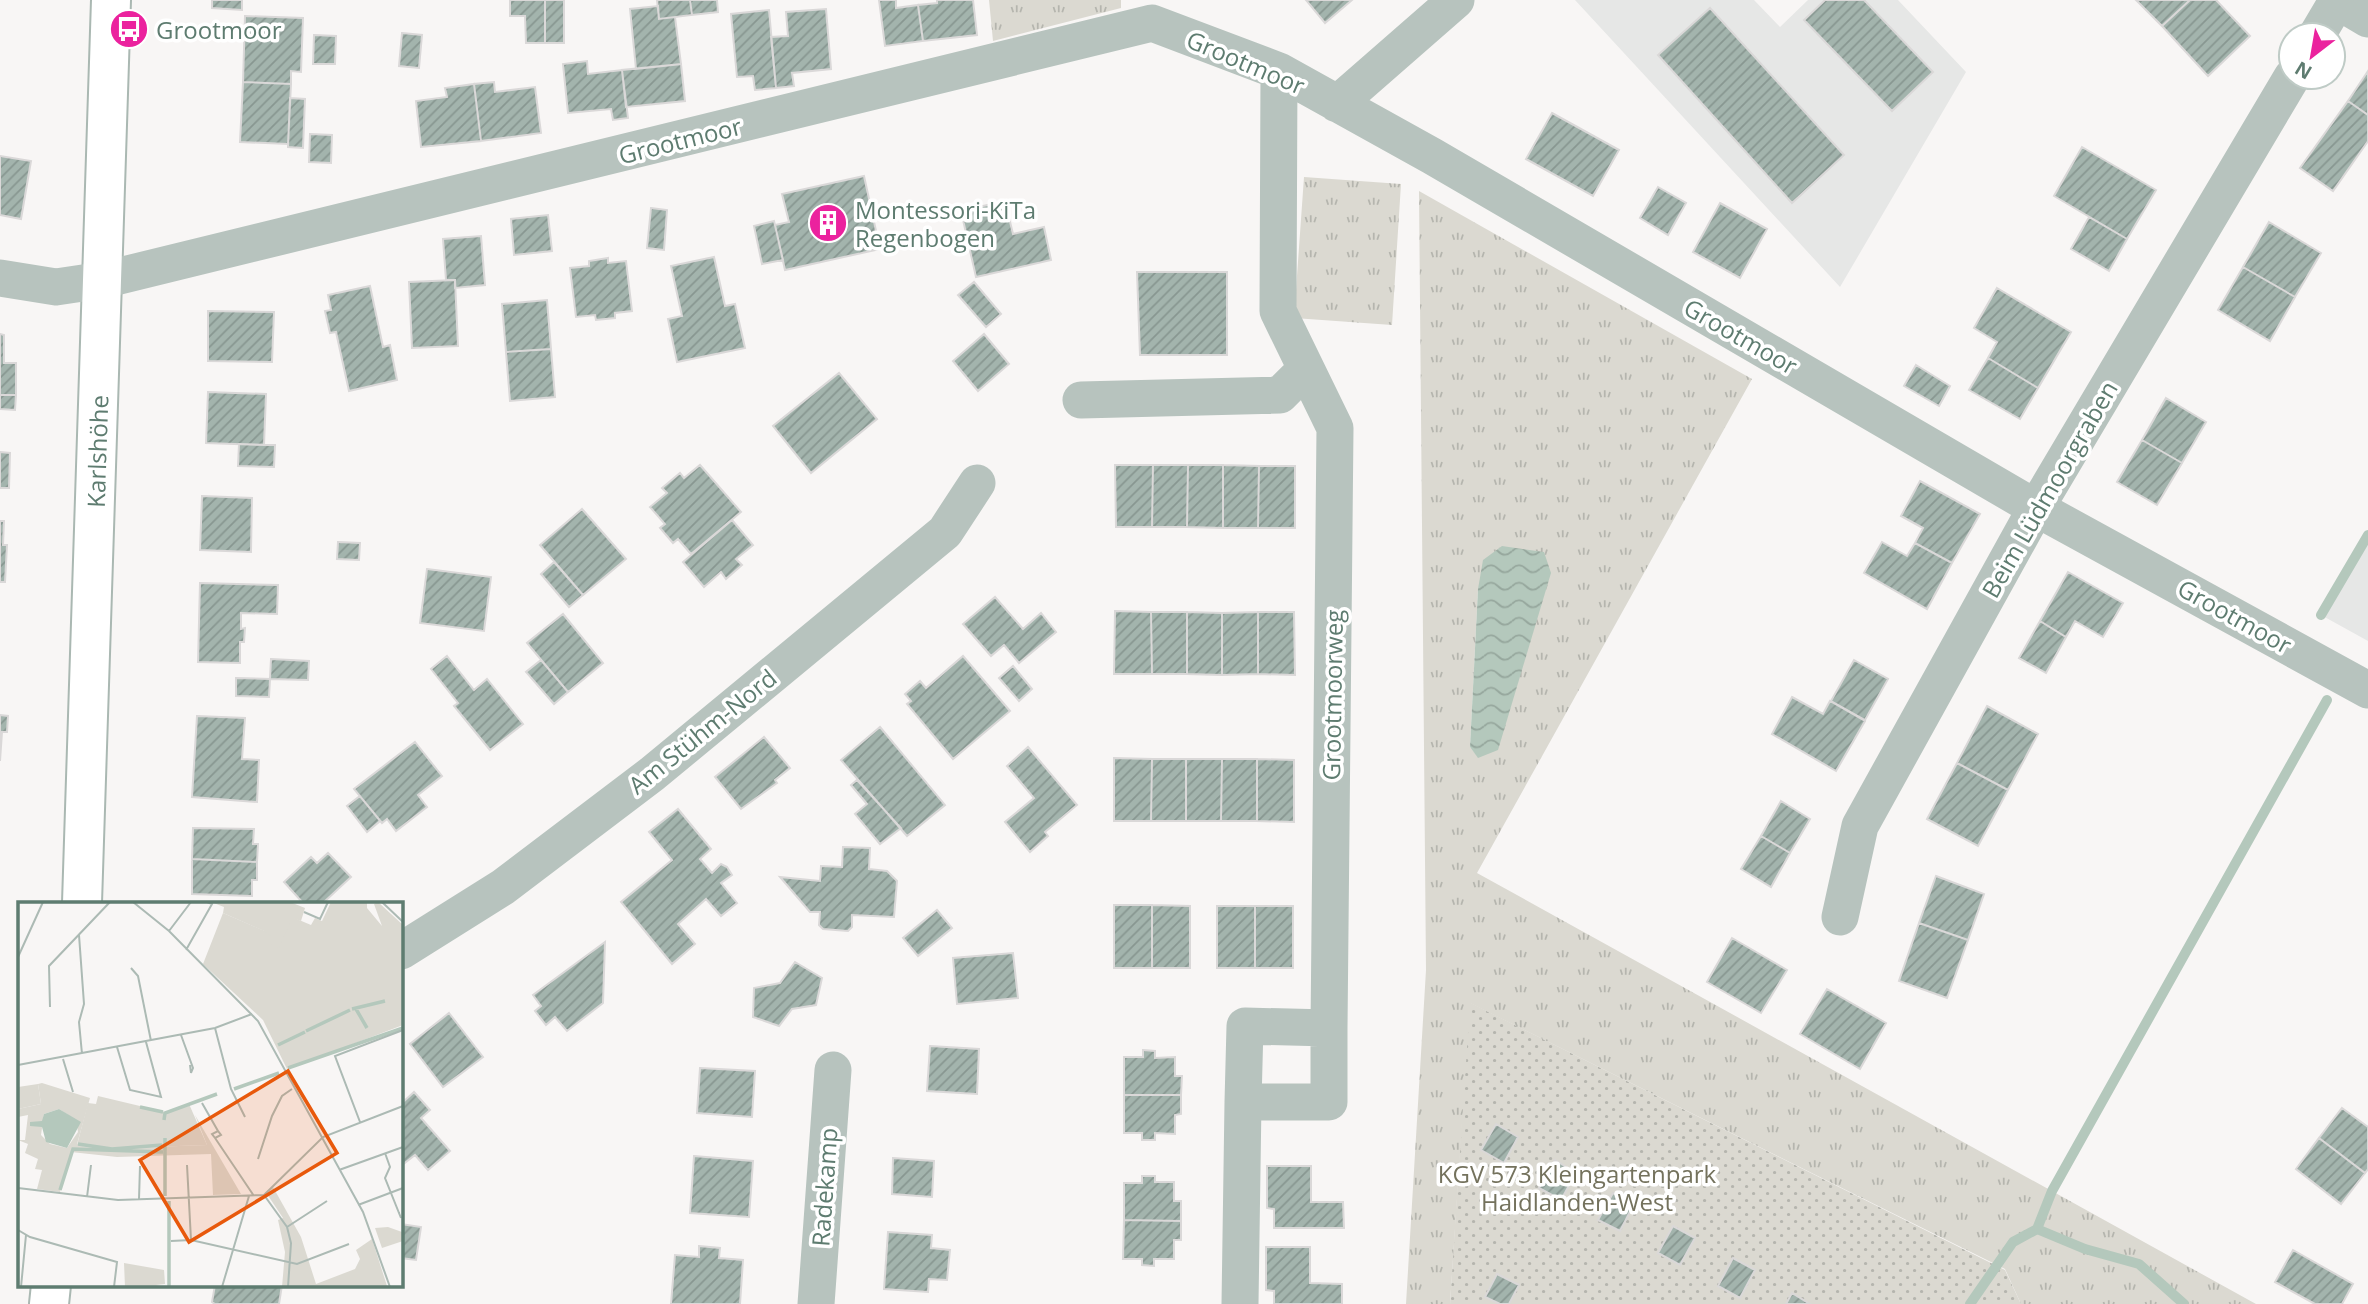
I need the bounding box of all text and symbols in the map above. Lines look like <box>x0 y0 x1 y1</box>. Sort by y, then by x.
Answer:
bus stop icon: Grootmoor <box>108 8 150 50</box>
place label: Grootmoor <box>156 13 282 46</box>
north arrow <box>2277 21 2347 91</box>
street label: Grootmoor <box>1182 22 1310 102</box>
text: N <box>2290 55 2317 86</box>
street label: Grootmoor <box>615 109 745 171</box>
place label: Montessori-KiTa Regenbogen <box>855 193 1036 254</box>
building icon: Montessori-KiTa Regenbogen <box>807 202 849 244</box>
street label: Grootmoor <box>1678 290 1804 382</box>
street label: Beim Lüdmoorgraben <box>1973 374 2125 604</box>
street label: Karlshöhe <box>78 394 115 508</box>
street label: Grootmoor <box>2172 571 2298 661</box>
street label: Grootmoorweg <box>1314 609 1350 781</box>
street label: Am Stühm-Nord <box>621 661 783 801</box>
inset map <box>18 902 402 1286</box>
street label: Radekamp <box>803 1126 845 1248</box>
park label: KGV 573 Kleingartenpark Haidlanden-West <box>1438 1157 1717 1218</box>

